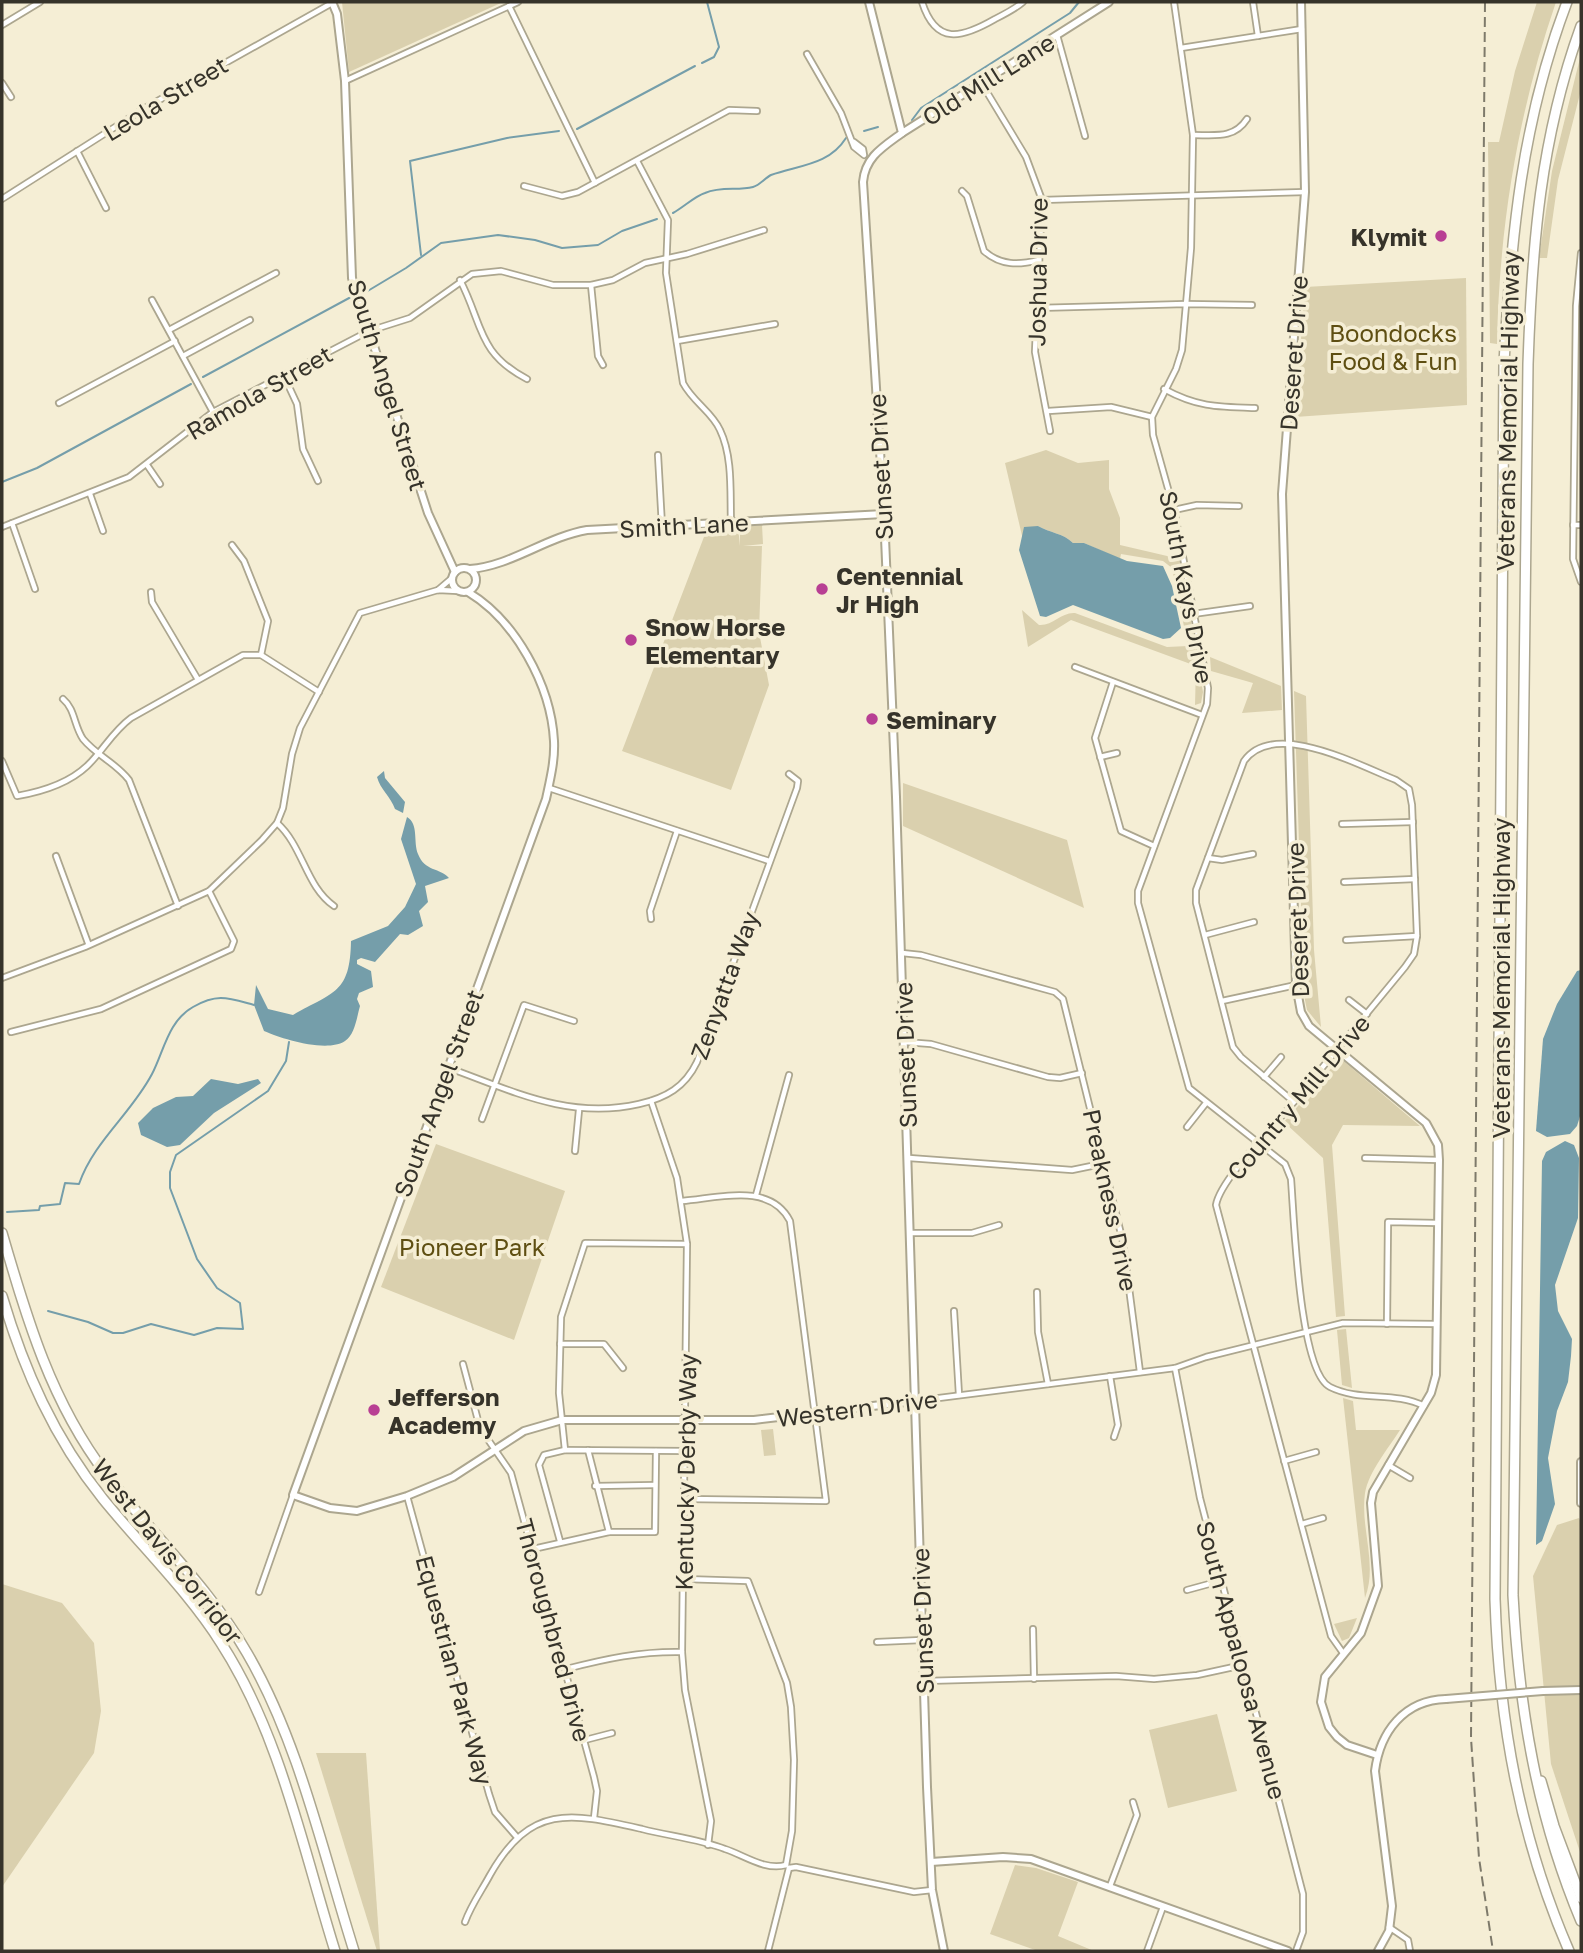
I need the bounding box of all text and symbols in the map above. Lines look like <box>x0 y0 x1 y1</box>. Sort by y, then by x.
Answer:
street label: Old Mill Lane <box>916 27 1060 131</box>
street label: Leola Street <box>98 50 232 146</box>
street label: Joshua Drive <box>1021 197 1053 347</box>
place label: Klymit <box>1351 222 1427 251</box>
marker: Klymit <box>1433 228 1449 244</box>
street label: Veterans Memorial Highway <box>1490 250 1524 572</box>
street label: Deseret Drive <box>1273 274 1313 432</box>
street label: South Angel Street <box>342 276 434 494</box>
park label: Boondocks Food & Fun <box>1328 318 1458 375</box>
street label: Ramola Street <box>181 339 337 445</box>
street label: Sunset Drive <box>862 393 898 541</box>
street label: South Kays Drive <box>1154 488 1220 686</box>
street label: Smith Lane <box>619 507 749 543</box>
place label: Centennial Jr High <box>836 561 963 618</box>
marker: Centennial Jr High <box>814 581 830 597</box>
place label: Snow Horse Elementary <box>645 612 785 669</box>
marker: Snow Horse Elementary <box>623 632 639 648</box>
place label: Seminary <box>886 705 997 734</box>
marker: Seminary <box>864 711 880 727</box>
street label: Veterans Memorial Highway <box>1486 818 1515 1138</box>
street label: Deseret Drive <box>1280 842 1314 998</box>
street label: Zenyatta Way <box>684 907 764 1063</box>
street label: Sunset Drive <box>888 981 922 1129</box>
street label: South Angel Street <box>387 985 489 1201</box>
street label: Country Mill Drive <box>1220 1008 1376 1186</box>
street label: Preakness Drive <box>1078 1106 1144 1294</box>
park label: Pioneer Park <box>399 1232 545 1261</box>
street label: Kentucky Derby Way <box>668 1353 702 1591</box>
place label: Jefferson Academy <box>388 1382 499 1439</box>
street label: Western Drive <box>775 1384 939 1432</box>
marker: Jefferson Academy <box>366 1402 382 1418</box>
street label: West Davis Corridor <box>87 1453 249 1649</box>
street label: Thoroughbred Drive <box>510 1515 598 1745</box>
street label: South Appaloosa Avenue <box>1191 1518 1293 1802</box>
street label: Sunset Drive <box>905 1547 939 1695</box>
street label: Equestrian Park Way <box>410 1552 500 1788</box>

